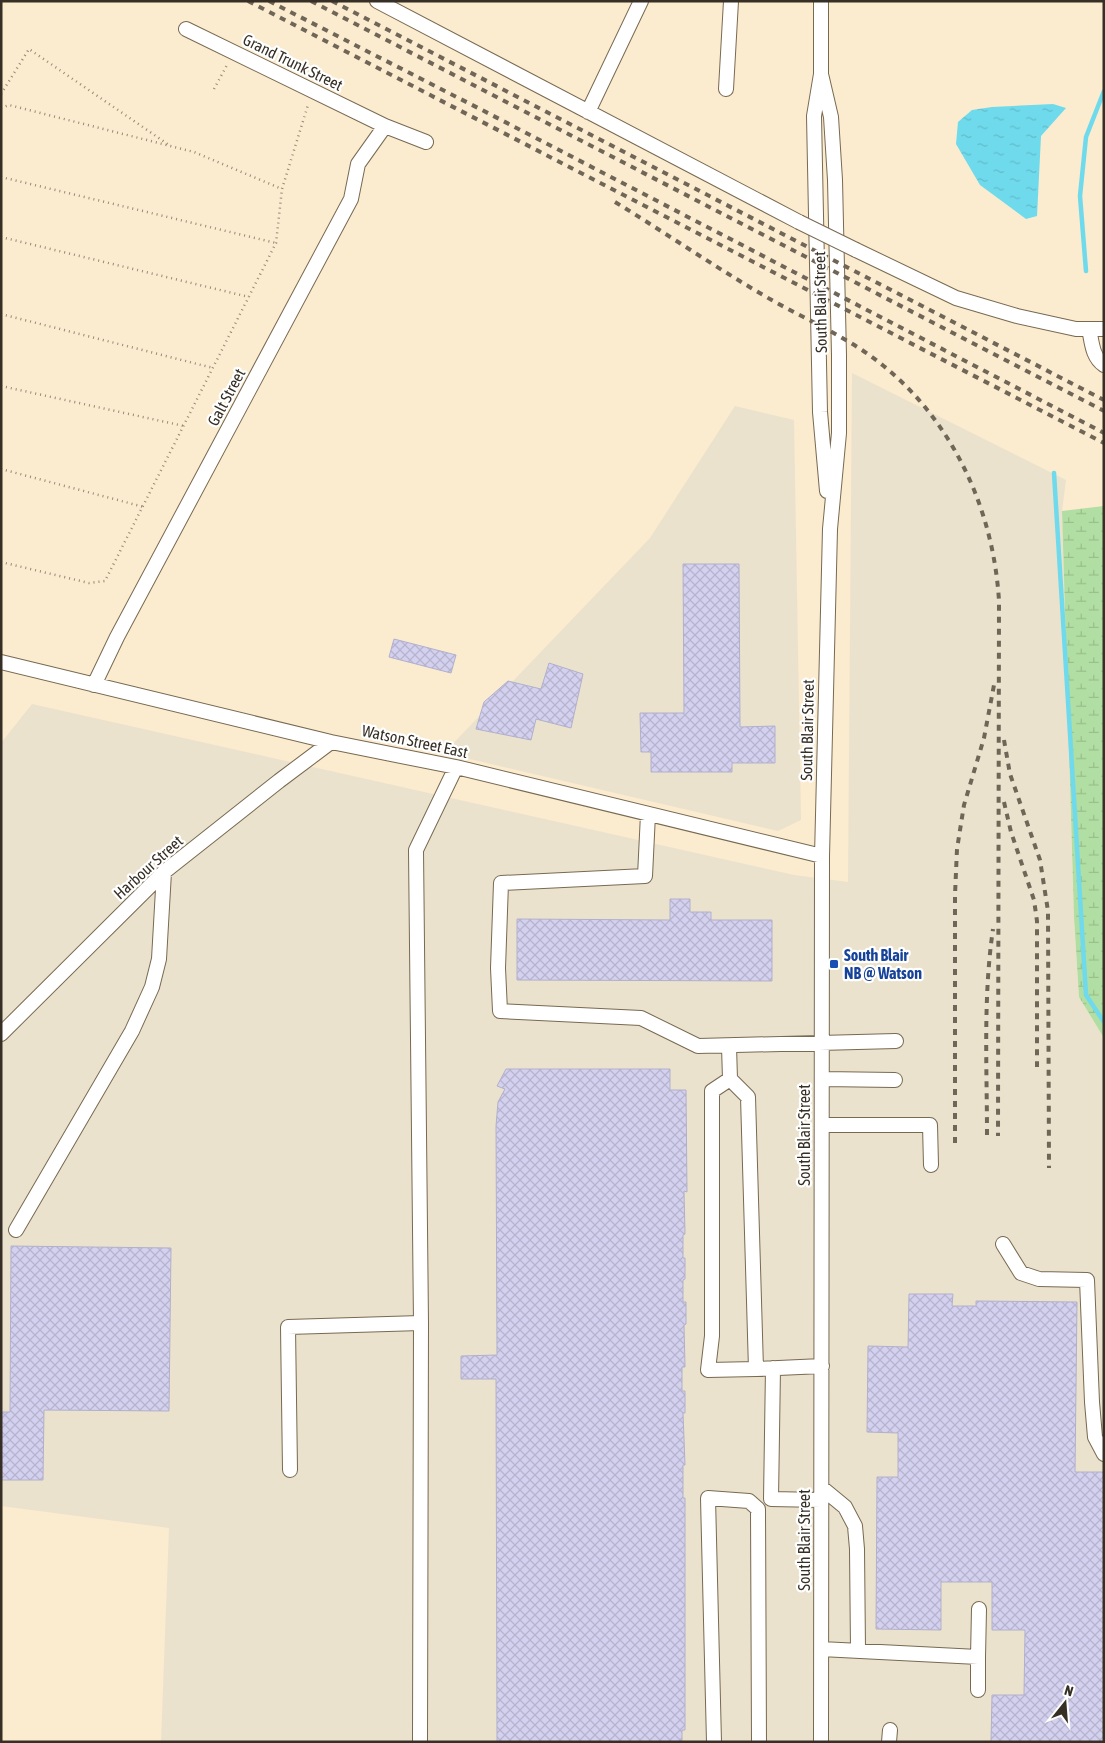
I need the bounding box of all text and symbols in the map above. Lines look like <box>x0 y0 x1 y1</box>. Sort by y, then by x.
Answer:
street label: Grand Trunk Street <box>240 30 346 94</box>
street label: South Blair Street <box>810 251 830 353</box>
street label: Galt Street <box>203 365 249 429</box>
street label: South Blair Street <box>797 679 817 781</box>
street label: Watson Street East <box>360 721 470 761</box>
street label: Harbour Street <box>110 831 186 903</box>
place label: South Blair NB @ Watson <box>844 946 922 982</box>
marker: South Blair NB @ Watson <box>828 958 840 970</box>
street label: South Blair Street <box>795 1084 813 1186</box>
street label: South Blair Street <box>795 1489 813 1591</box>
north arrow <box>1040 1678 1090 1728</box>
text: N <box>1063 1682 1075 1699</box>

